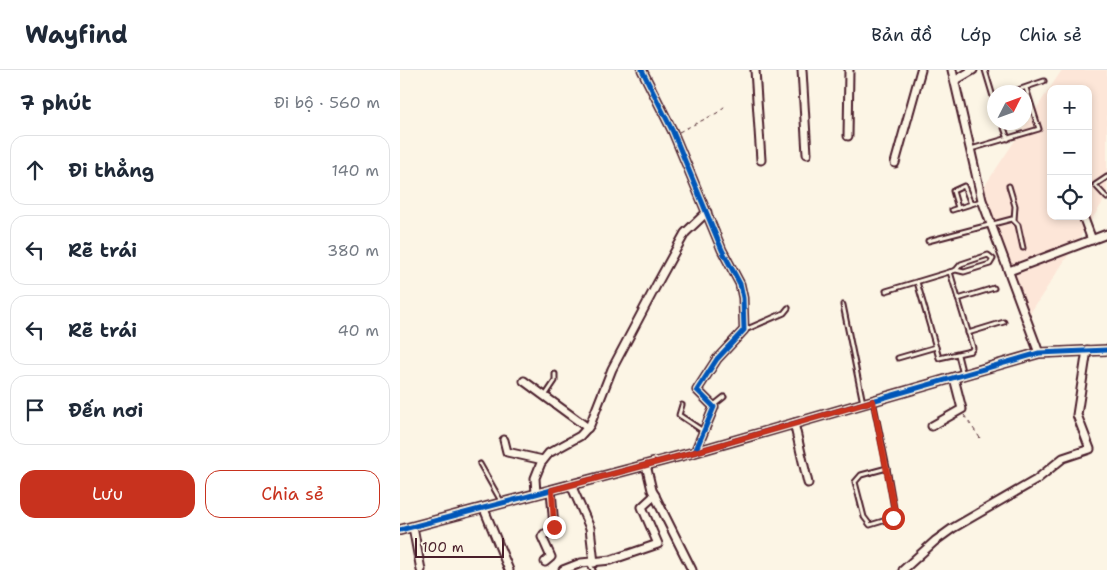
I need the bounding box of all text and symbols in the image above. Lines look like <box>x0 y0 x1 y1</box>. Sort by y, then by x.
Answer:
text: Wayfind <box>25 19 128 51</box>
text: Bản đồ <box>871 23 932 47</box>
text: Lớp <box>960 23 991 47</box>
text: Chia sẻ <box>1019 23 1082 47</box>
north arrow <box>987 85 1032 130</box>
map controls <box>1047 85 1092 220</box>
button: + <box>1047 85 1092 130</box>
text: 7 phút <box>20 89 92 117</box>
text: Đi bộ · 560 m <box>274 92 380 113</box>
button: − <box>1047 130 1092 175</box>
icon: ahead <box>21 156 49 184</box>
text: Đi thẳng <box>68 158 154 183</box>
text: 140 m <box>332 160 379 181</box>
button: locate <box>1047 175 1092 220</box>
icon: left <box>21 236 49 264</box>
text: Rẽ trái <box>68 238 137 263</box>
text: 380 m <box>327 240 379 261</box>
icon: left <box>21 316 49 344</box>
text: Rẽ trái <box>68 318 137 343</box>
text: 40 m <box>337 320 379 341</box>
icon: arrive <box>21 396 49 424</box>
text: Đến nơi <box>68 398 143 423</box>
button: Lưu <box>20 470 195 518</box>
button: Chia sẻ <box>205 470 380 518</box>
route start <box>882 507 905 530</box>
route end <box>543 516 566 539</box>
scale bar <box>415 535 504 558</box>
text: 100 m <box>422 538 464 556</box>

